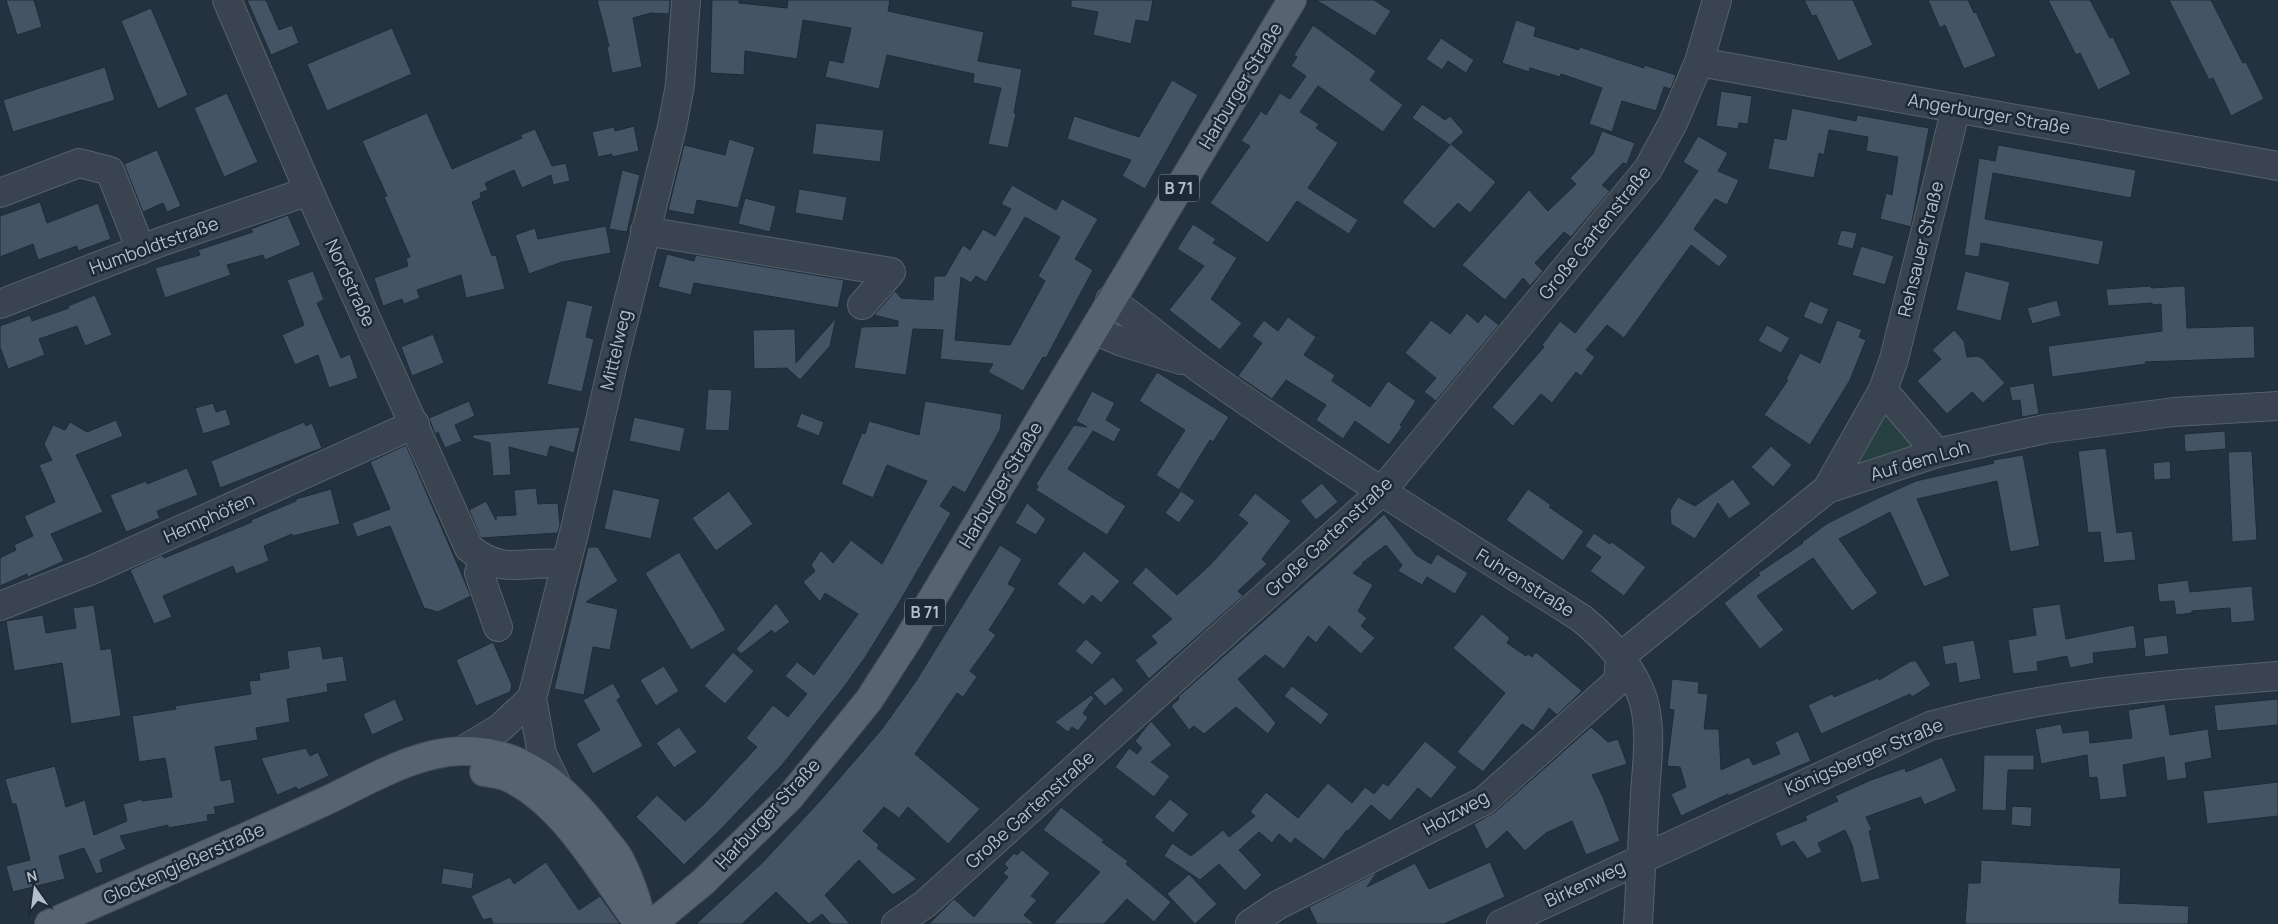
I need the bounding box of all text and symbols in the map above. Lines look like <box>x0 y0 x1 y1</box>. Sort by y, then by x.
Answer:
street label: Harburger Straße <box>1193 18 1287 153</box>
street label: Angerburger Straße <box>1906 87 2072 139</box>
street label: Große Gartenstraße <box>1533 160 1656 304</box>
road number: B 71 <box>1159 174 1199 202</box>
street label: Rehsauer Straße <box>1892 178 1948 319</box>
street label: Humboldtstraße <box>86 211 222 280</box>
street label: Nordstraße <box>320 235 382 330</box>
street label: Mittelweg <box>594 307 636 392</box>
street label: Harburger Straße <box>953 417 1047 552</box>
street label: Auf dem Loh <box>1867 434 1972 486</box>
street label: Große Gartenstraße <box>1260 471 1397 602</box>
street label: Hemphöfen <box>159 486 258 548</box>
street label: Fuhrenstraße <box>1472 542 1579 622</box>
road number: B 71 <box>905 598 945 626</box>
street label: Königsberger Straße <box>1781 712 1947 800</box>
street label: Große Gartenstraße <box>960 745 1099 874</box>
street label: Harburger Straße <box>710 753 825 874</box>
street label: Holzweg <box>1418 784 1493 840</box>
street label: Glockengießerstraße <box>99 817 268 909</box>
street label: Birkenweg <box>1541 854 1629 912</box>
north arrow <box>10 864 60 914</box>
text: N <box>25 865 39 886</box>

